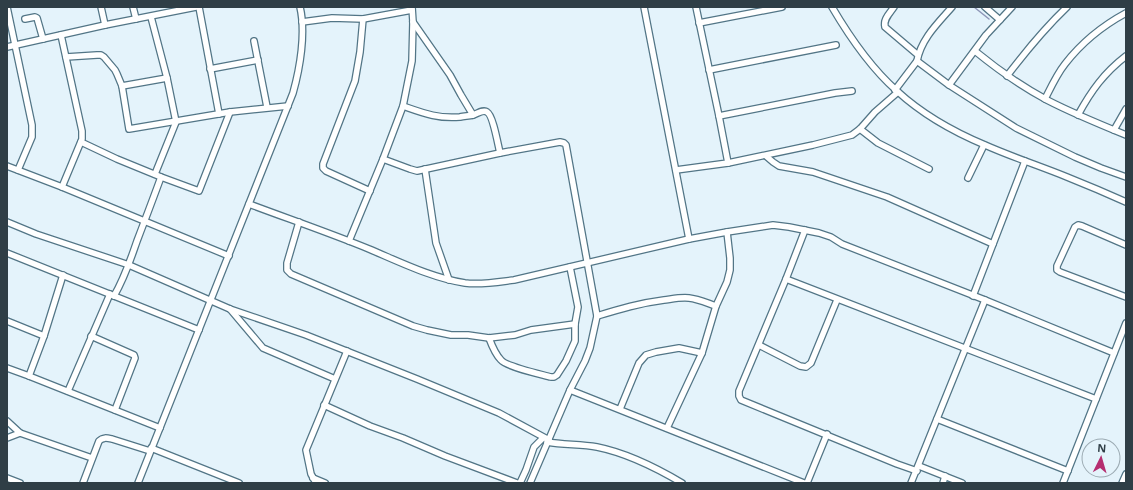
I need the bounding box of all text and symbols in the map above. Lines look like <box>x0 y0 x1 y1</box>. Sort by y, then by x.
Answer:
north arrow <box>1081 438 1121 478</box>
text: N <box>1097 440 1107 455</box>

